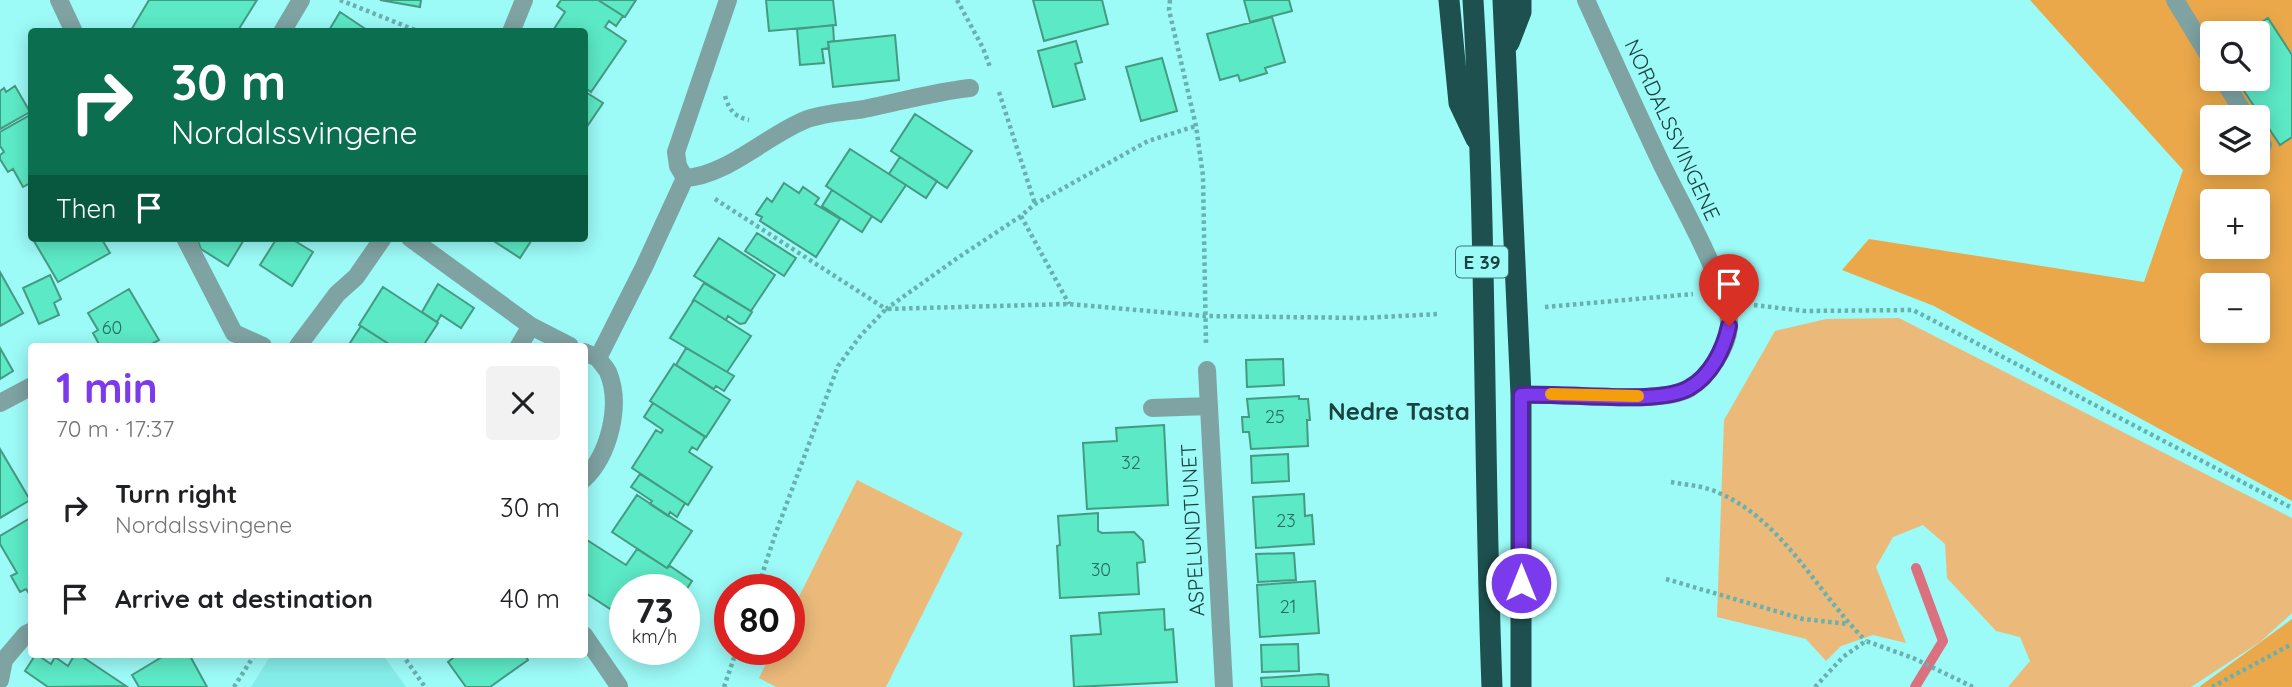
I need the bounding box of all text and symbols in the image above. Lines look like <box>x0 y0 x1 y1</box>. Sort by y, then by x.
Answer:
map controls <box>2200 21 2270 343</box>
button: search <box>2200 21 2270 91</box>
street label: NORDALSSVINGENE <box>1619 35 1726 224</box>
text: 30 m <box>171 51 286 112</box>
icon: right <box>56 56 147 147</box>
button: layers <box>2200 105 2270 175</box>
text: Nordalssvingene <box>171 112 418 152</box>
icon: arrive <box>130 189 168 227</box>
button: + <box>2200 189 2270 259</box>
text: Then <box>56 192 116 225</box>
road number: E 39 <box>1456 246 1508 278</box>
pin <box>1699 254 1759 326</box>
icon: arrive <box>1710 265 1748 303</box>
button: − <box>2200 273 2270 343</box>
house number: 60 <box>102 316 122 339</box>
text: 1 min <box>56 361 158 414</box>
button: close <box>486 366 560 440</box>
district label: Nedre Tasta <box>1328 396 1470 426</box>
house number: 25 <box>1265 405 1285 428</box>
text: 70 m · 17:37 <box>56 414 174 443</box>
street label: ASPELUNDTUNET <box>1174 443 1210 617</box>
house number: 32 <box>1121 451 1141 474</box>
text: Turn right <box>115 477 237 510</box>
icon: right <box>56 489 94 527</box>
text: 30 m <box>500 491 560 524</box>
house number: 23 <box>1276 509 1296 532</box>
text: Nordalssvingene <box>115 510 292 539</box>
position arrow <box>1484 546 1558 620</box>
house number: 30 <box>1091 558 1111 581</box>
speed limit sign: 80 <box>714 574 805 665</box>
icon: arrive <box>56 580 94 618</box>
text: Arrive at destination <box>115 582 373 615</box>
text: 40 m <box>500 582 560 615</box>
text: 73 <box>635 588 674 632</box>
house number: 21 <box>1280 595 1296 618</box>
text: km/h <box>632 625 677 648</box>

